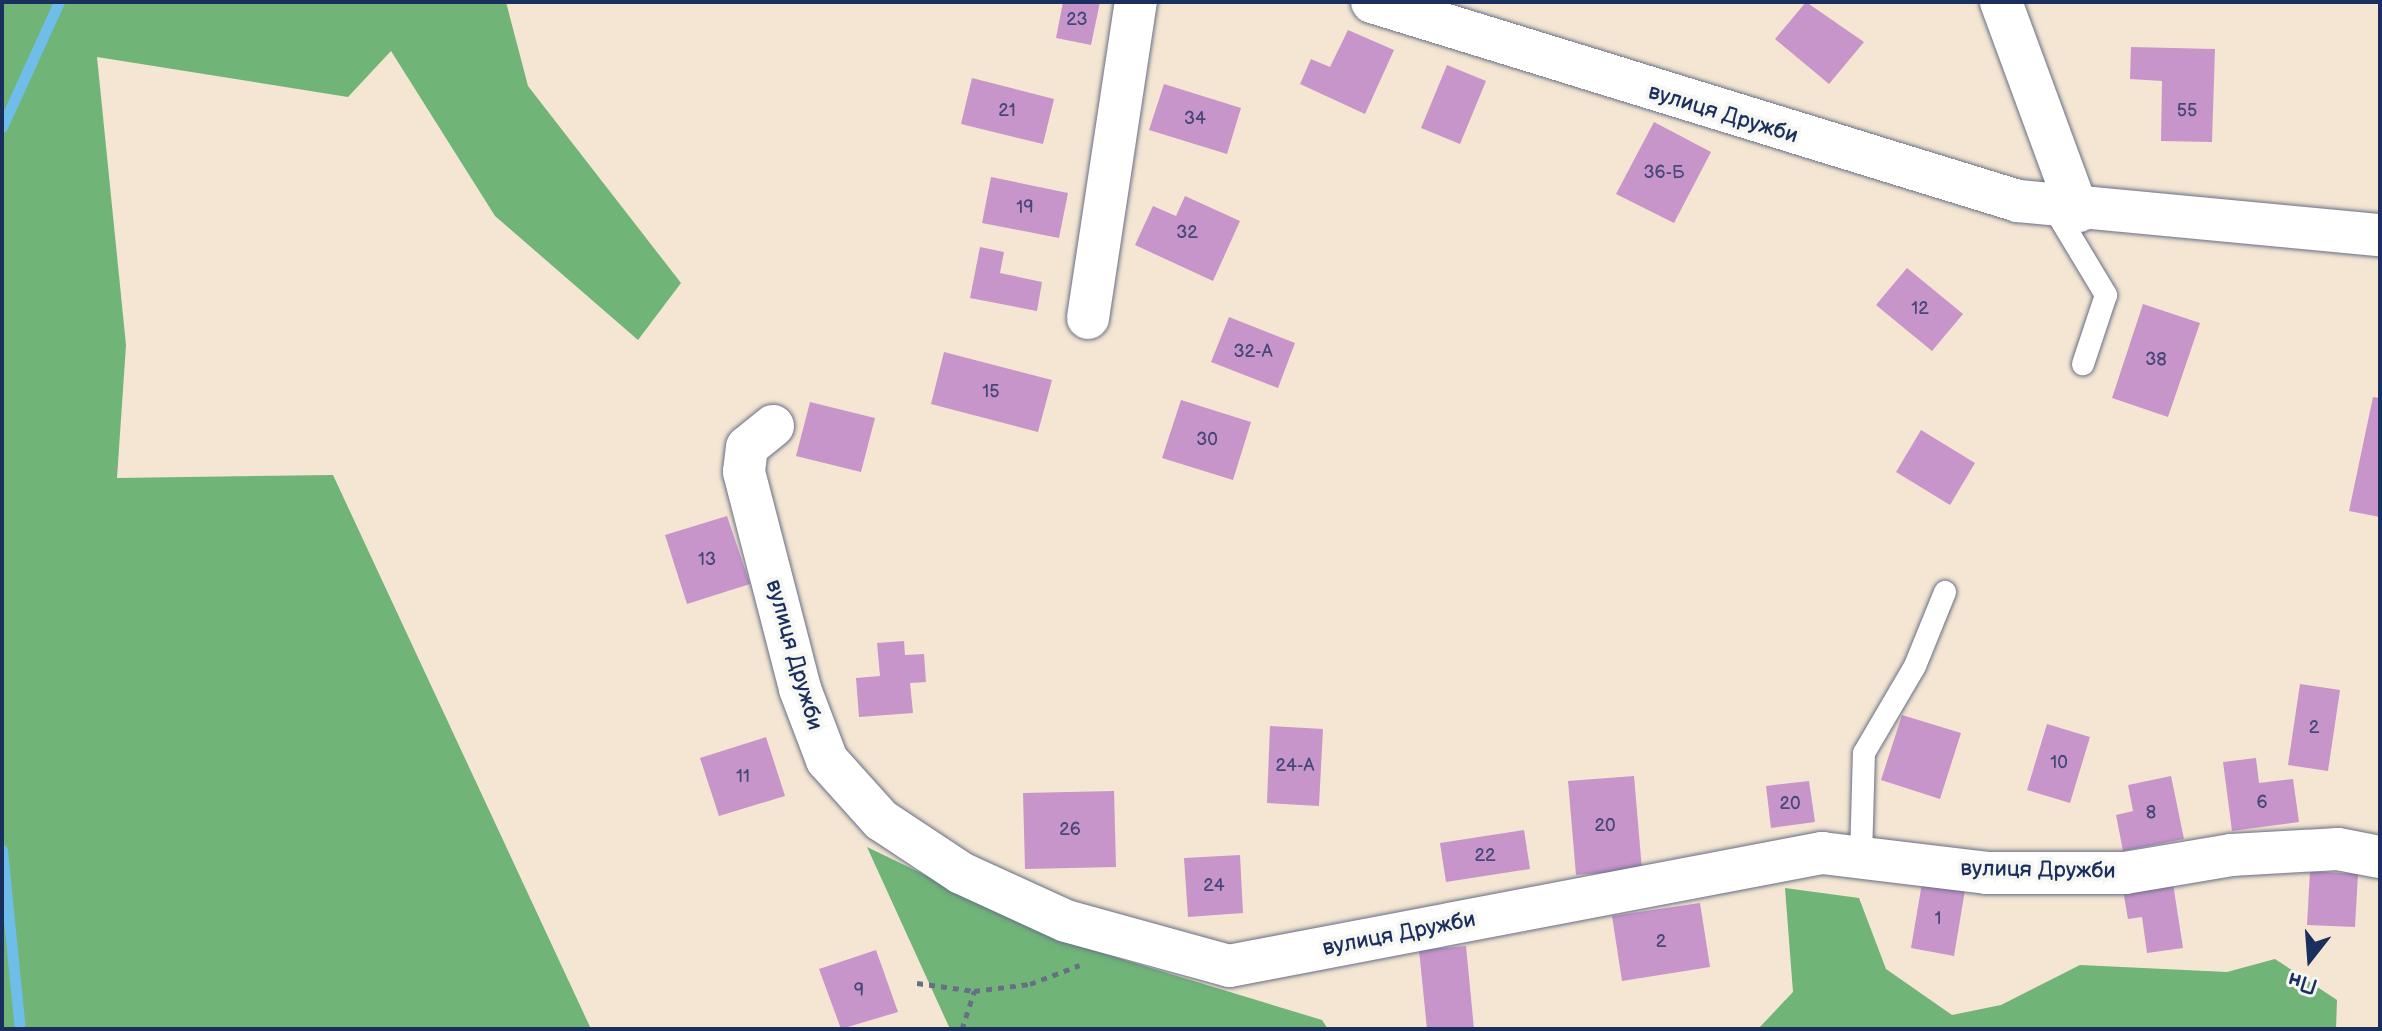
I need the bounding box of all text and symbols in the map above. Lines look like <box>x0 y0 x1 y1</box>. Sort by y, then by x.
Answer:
house number: 23 <box>1066 9 1088 31</box>
street label: вулиця Дружби <box>1645 79 1801 149</box>
house number: 21 <box>998 100 1016 122</box>
house number: 55 <box>2177 100 2197 122</box>
house number: 34 <box>1184 108 1206 130</box>
house number: 36-Б <box>1643 162 1685 184</box>
house number: 19 <box>1016 197 1034 219</box>
house number: 32 <box>1176 222 1198 244</box>
house number: 12 <box>1911 298 1929 320</box>
house number: 32-А <box>1233 341 1273 363</box>
house number: 38 <box>2145 349 2167 371</box>
house number: 15 <box>982 381 1000 403</box>
house number: 30 <box>1196 429 1218 451</box>
house number: 13 <box>698 549 716 571</box>
street label: вулиця Дружби <box>760 577 828 733</box>
house number: 2 <box>2309 717 2319 739</box>
house number: 10 <box>2050 752 2068 774</box>
house number: 24-А <box>1276 755 1314 777</box>
house number: 11 <box>736 766 750 788</box>
house number: 6 <box>2257 792 2267 814</box>
house number: 20 <box>1779 793 1801 815</box>
house number: 8 <box>2146 802 2156 824</box>
house number: 20 <box>1594 815 1616 837</box>
house number: 26 <box>1059 819 1081 841</box>
house number: 22 <box>1474 845 1496 867</box>
street label: вулиця Дружби <box>1960 855 2116 885</box>
house number: 24 <box>1203 875 1225 897</box>
street label: вулиця Дружби <box>1320 906 1478 962</box>
house number: 1 <box>1935 908 1941 930</box>
north arrow <box>2270 919 2350 999</box>
house number: 2 <box>1656 931 1666 953</box>
text: Пн <box>2285 965 2321 1000</box>
house number: 9 <box>854 980 864 1002</box>

